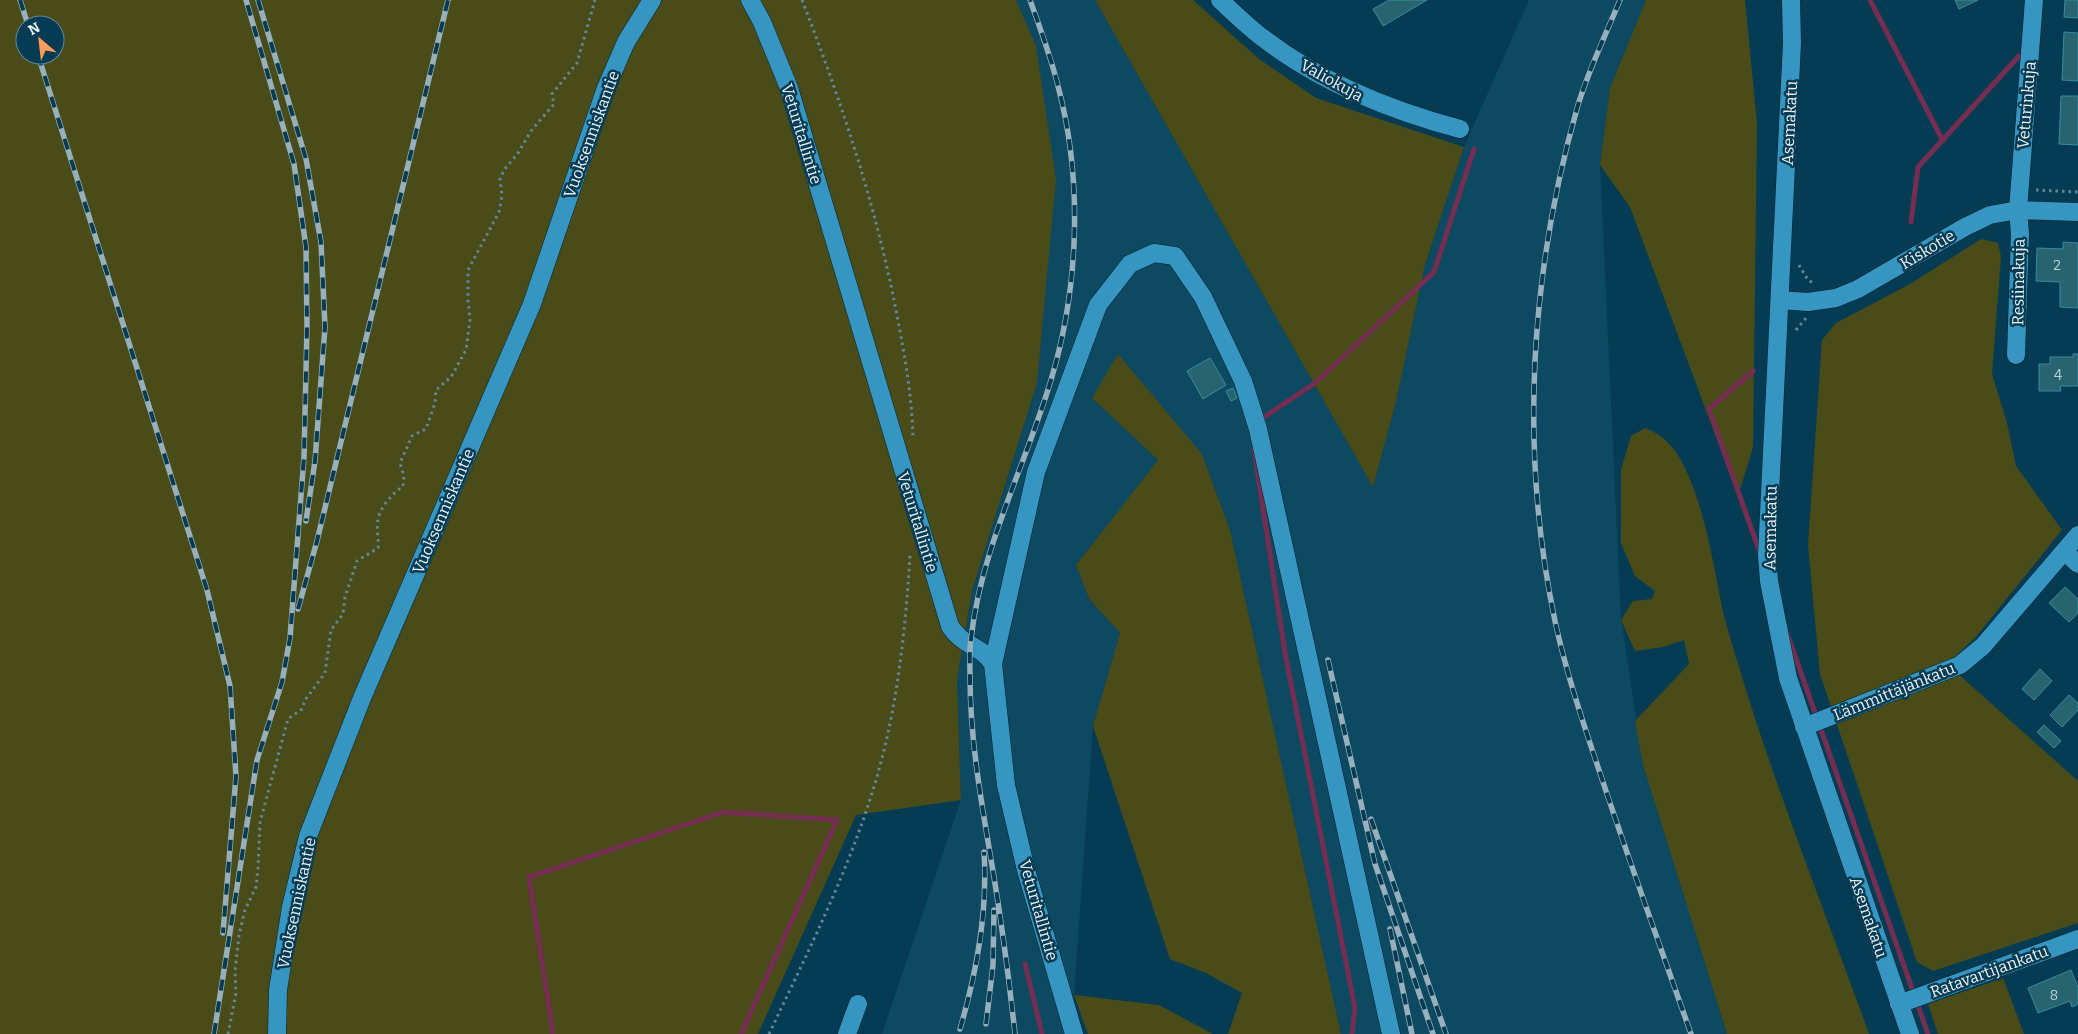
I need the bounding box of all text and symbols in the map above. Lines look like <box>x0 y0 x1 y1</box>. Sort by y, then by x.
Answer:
north arrow <box>15 15 65 65</box>
text: N <box>25 19 43 39</box>
street label: Valiokuja <box>1297 55 1367 106</box>
street label: Veturinkuja <box>2013 60 2040 150</box>
street label: Vuoksenniskantie <box>560 68 623 200</box>
street label: Asemakatu <box>1778 80 1801 166</box>
street label: Veturitallintie <box>777 82 826 187</box>
street label: Kiskotie <box>1896 226 1958 273</box>
street label: Resiinakuja <box>2008 238 2029 326</box>
house number: 2 <box>2053 257 2061 274</box>
house number: 4 <box>2054 367 2062 384</box>
street label: Vuoksenniskantie <box>409 446 478 577</box>
street label: Veturitallintie <box>893 470 942 575</box>
street label: Asemakatu <box>1760 485 1781 570</box>
street label: Lämmittäjänkatu <box>1831 658 1958 724</box>
street label: Vuoksenniskantie <box>273 836 320 971</box>
street label: Veturitallintie <box>1015 858 1062 963</box>
street label: Asemakatu <box>1846 874 1891 960</box>
street label: Ratavartijankatu <box>1928 941 2051 1002</box>
house number: 8 <box>2050 987 2058 1004</box>

